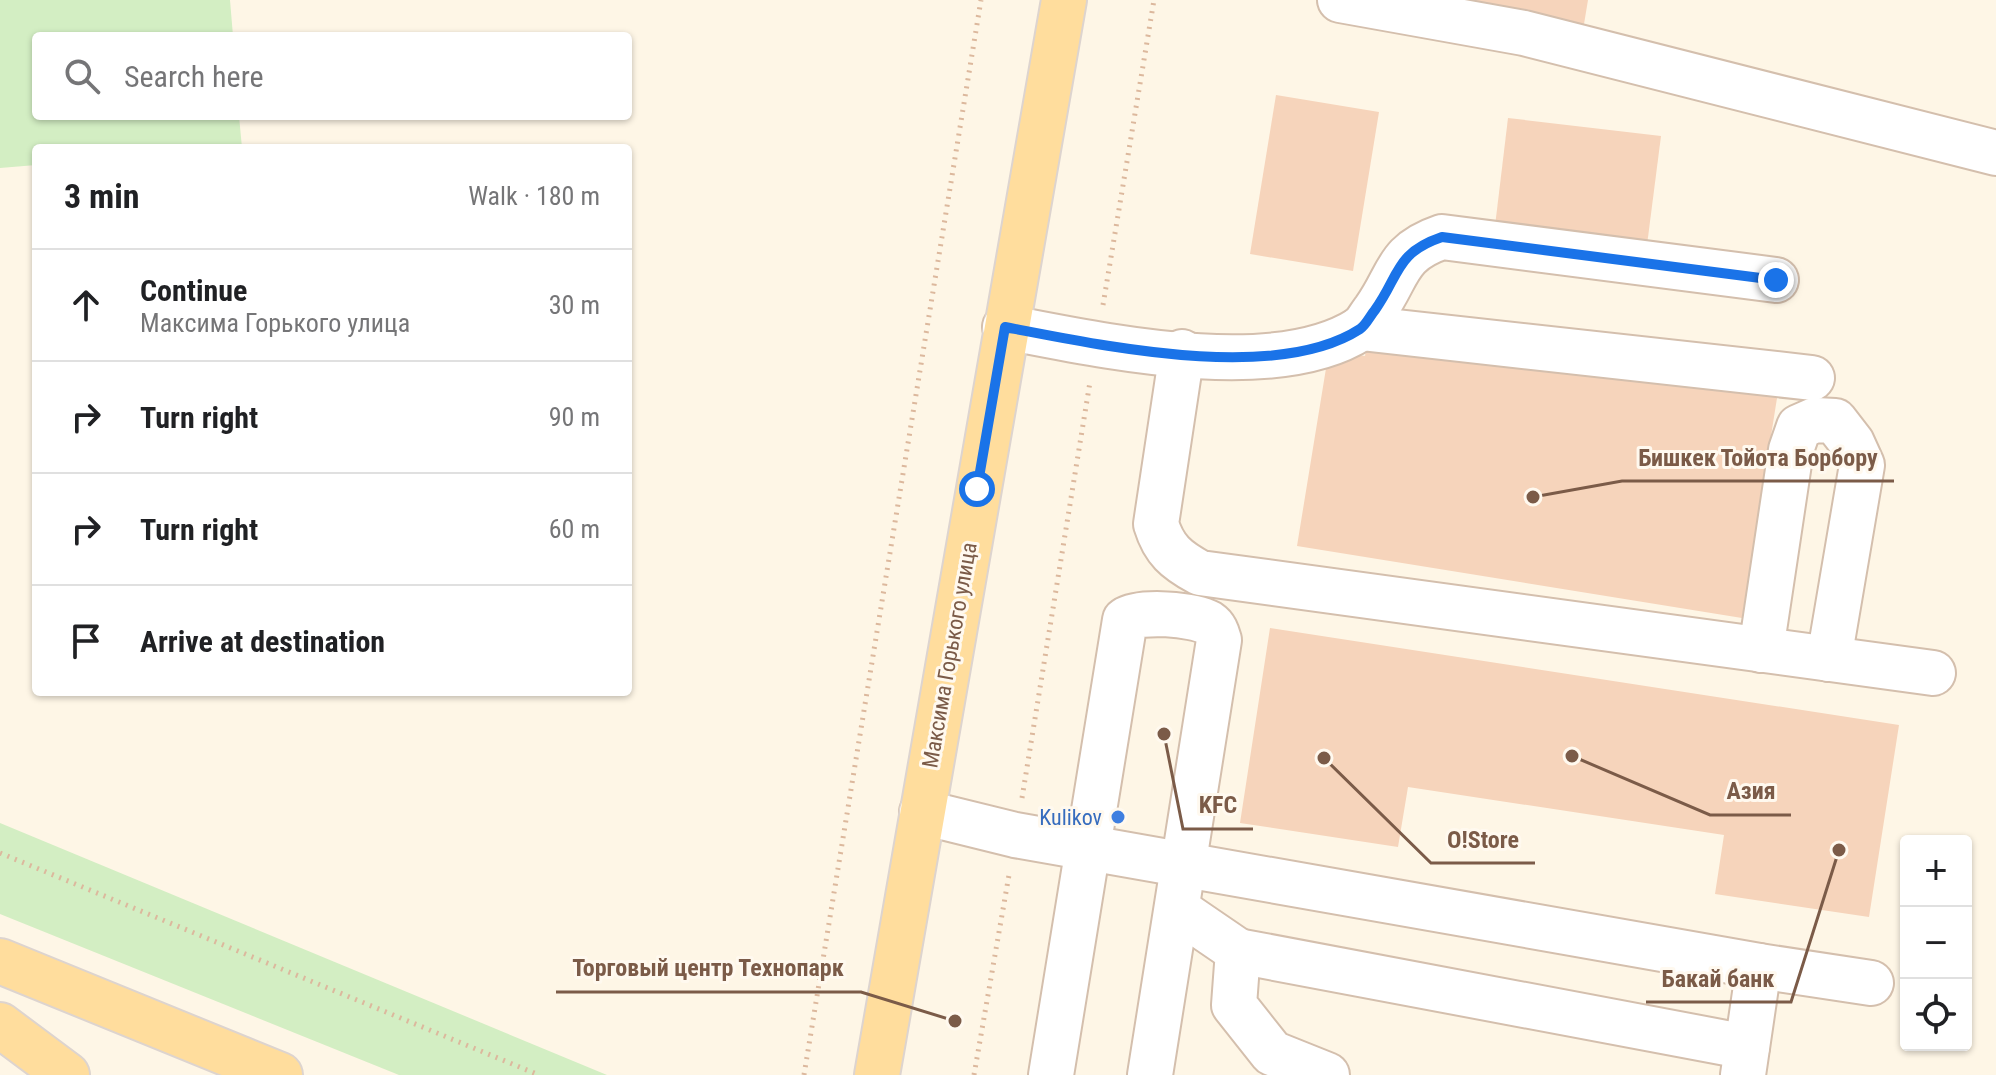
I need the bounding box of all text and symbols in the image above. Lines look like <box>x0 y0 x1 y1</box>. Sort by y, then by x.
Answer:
search box <box>32 32 632 120</box>
icon: search <box>60 54 104 98</box>
text: Search here <box>124 59 264 94</box>
text: 3 min <box>64 176 140 216</box>
text: Walk · 180 m <box>468 181 600 211</box>
route end <box>1758 262 1794 298</box>
text: Continue <box>140 273 247 308</box>
icon: ahead <box>64 283 108 327</box>
text: 30 m <box>549 290 600 320</box>
text: Максима Горького улица <box>140 308 410 338</box>
icon: right <box>64 395 108 439</box>
text: Turn right <box>140 400 258 435</box>
text: 90 m <box>549 402 600 432</box>
callout: Бишкек Тойота Борбору <box>1622 433 1894 481</box>
text: Бишкек Тойота Борбору <box>1638 444 1878 472</box>
route start <box>959 471 995 507</box>
icon: right <box>64 507 108 551</box>
text: Turn right <box>140 512 258 547</box>
text: 60 m <box>549 514 600 544</box>
street label: Максима Горького улица <box>917 540 982 770</box>
icon: arrive <box>64 619 108 663</box>
text: Arrive at destination <box>140 624 385 659</box>
callout: Азия <box>1710 767 1791 815</box>
text: Азия <box>1726 777 1776 805</box>
callout: KFC <box>1183 781 1253 829</box>
text: KFC <box>1199 791 1237 819</box>
place label: Kulikov <box>1039 805 1102 830</box>
marker: Kulikov <box>1109 808 1127 826</box>
callout: O!Store <box>1431 815 1535 863</box>
text: O!Store <box>1447 826 1519 854</box>
map controls <box>1900 835 1972 1051</box>
button: + <box>1900 835 1972 907</box>
button: − <box>1900 907 1972 979</box>
callout: Торговый центр Технопарк <box>556 944 861 992</box>
text: Торговый центр Технопарк <box>572 954 844 982</box>
callout: Бакай банк <box>1646 954 1791 1002</box>
text: Бакай банк <box>1662 965 1774 993</box>
button: locate <box>1900 979 1972 1051</box>

